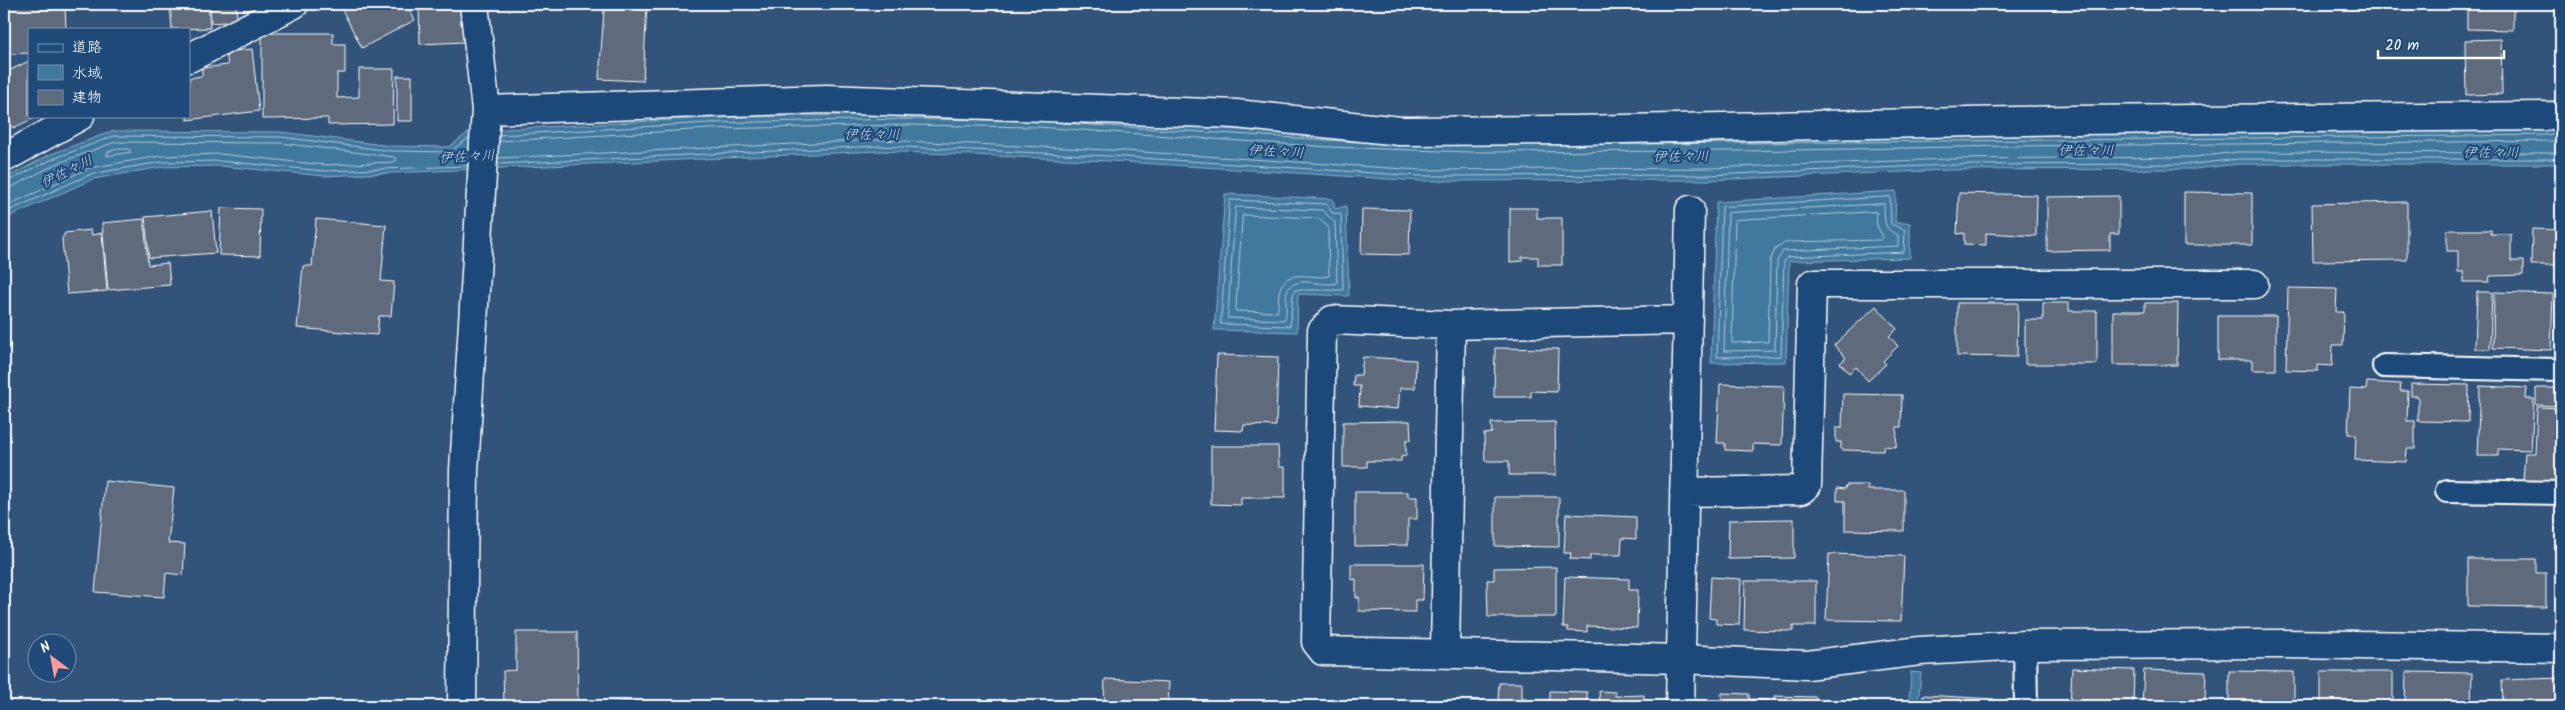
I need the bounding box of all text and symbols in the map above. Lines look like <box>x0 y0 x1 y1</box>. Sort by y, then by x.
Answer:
legend <box>28 28 190 118</box>
scale bar <box>2378 28 2504 60</box>
text: 20 m <box>2385 34 2419 58</box>
text: 道路 <box>72 36 102 60</box>
text: 水域 <box>72 62 102 86</box>
text: 建物 <box>72 86 102 110</box>
water label: 伊佐々川 <box>844 124 900 146</box>
water label: 伊佐々川 <box>1247 140 1305 164</box>
water label: 伊佐々川 <box>2058 140 2114 162</box>
water label: 伊佐々川 <box>2463 142 2519 164</box>
water label: 伊佐々川 <box>438 145 496 169</box>
water label: 伊佐々川 <box>1653 146 1709 168</box>
water label: 伊佐々川 <box>37 150 97 194</box>
north arrow <box>28 632 78 682</box>
text: N <box>36 636 55 659</box>

